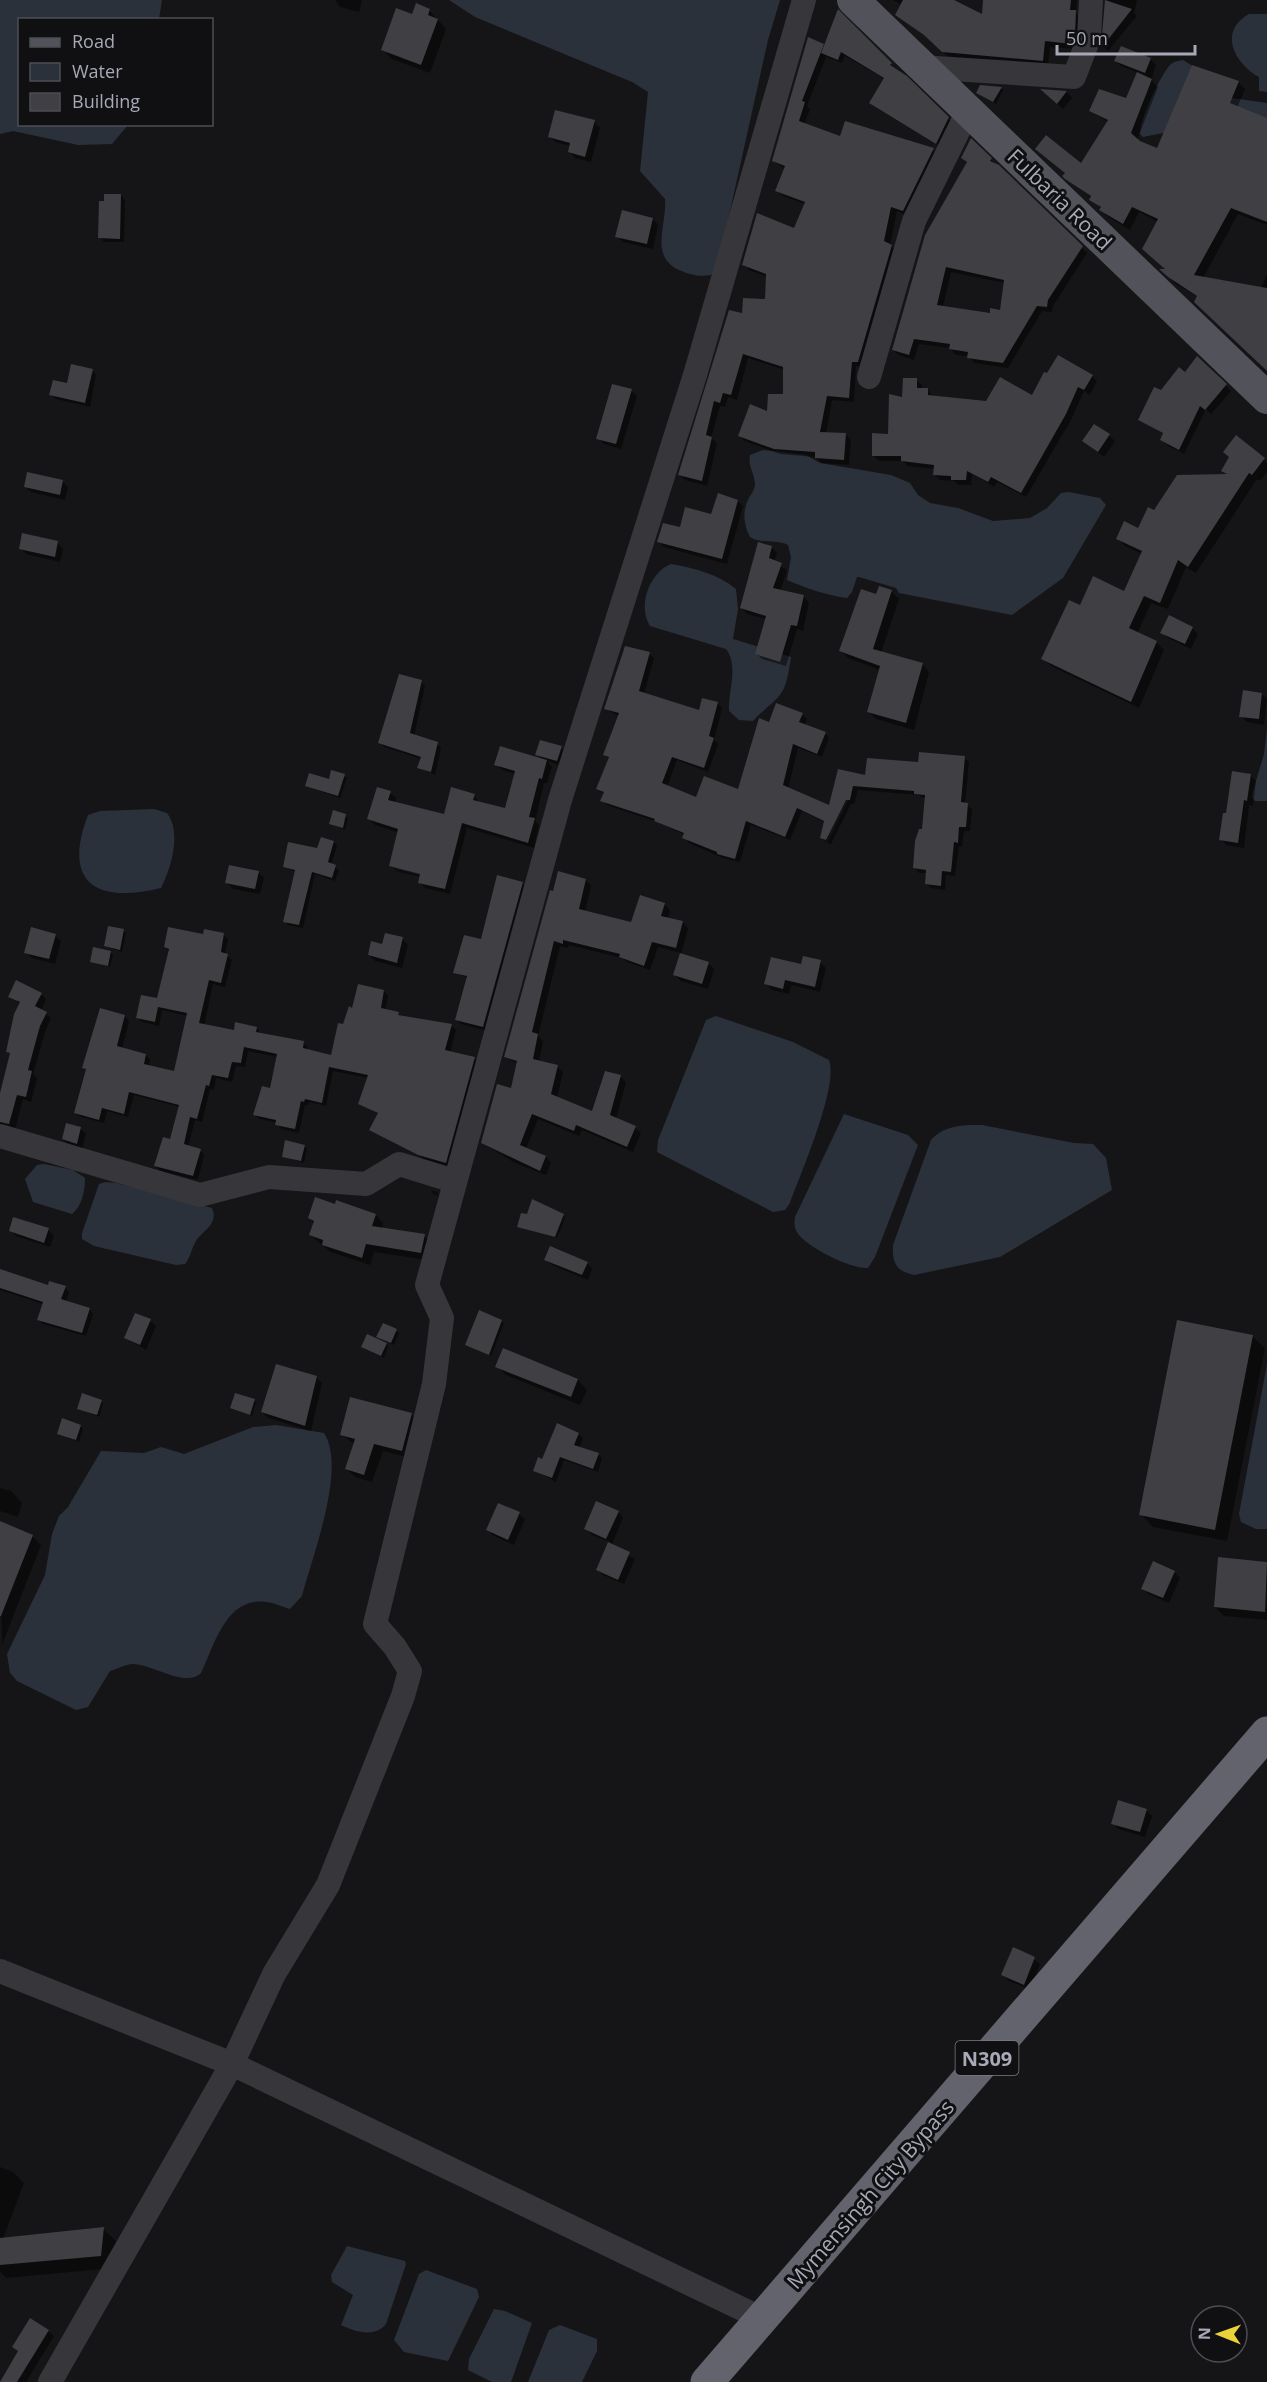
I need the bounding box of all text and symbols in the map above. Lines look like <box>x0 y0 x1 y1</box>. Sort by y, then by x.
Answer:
legend <box>18 18 213 126</box>
scale bar <box>1057 18 1195 56</box>
text: 50 m <box>1066 26 1108 50</box>
text: Road <box>72 29 115 53</box>
text: Water <box>72 59 123 83</box>
text: Building <box>72 89 140 113</box>
street label: Fulbaria Road <box>1002 142 1118 256</box>
road number: N309 <box>956 2041 1018 2075</box>
street label: Mymensingh City Bypass <box>780 2093 960 2295</box>
north arrow <box>1189 2304 1249 2364</box>
text: N <box>1193 2327 1215 2340</box>

